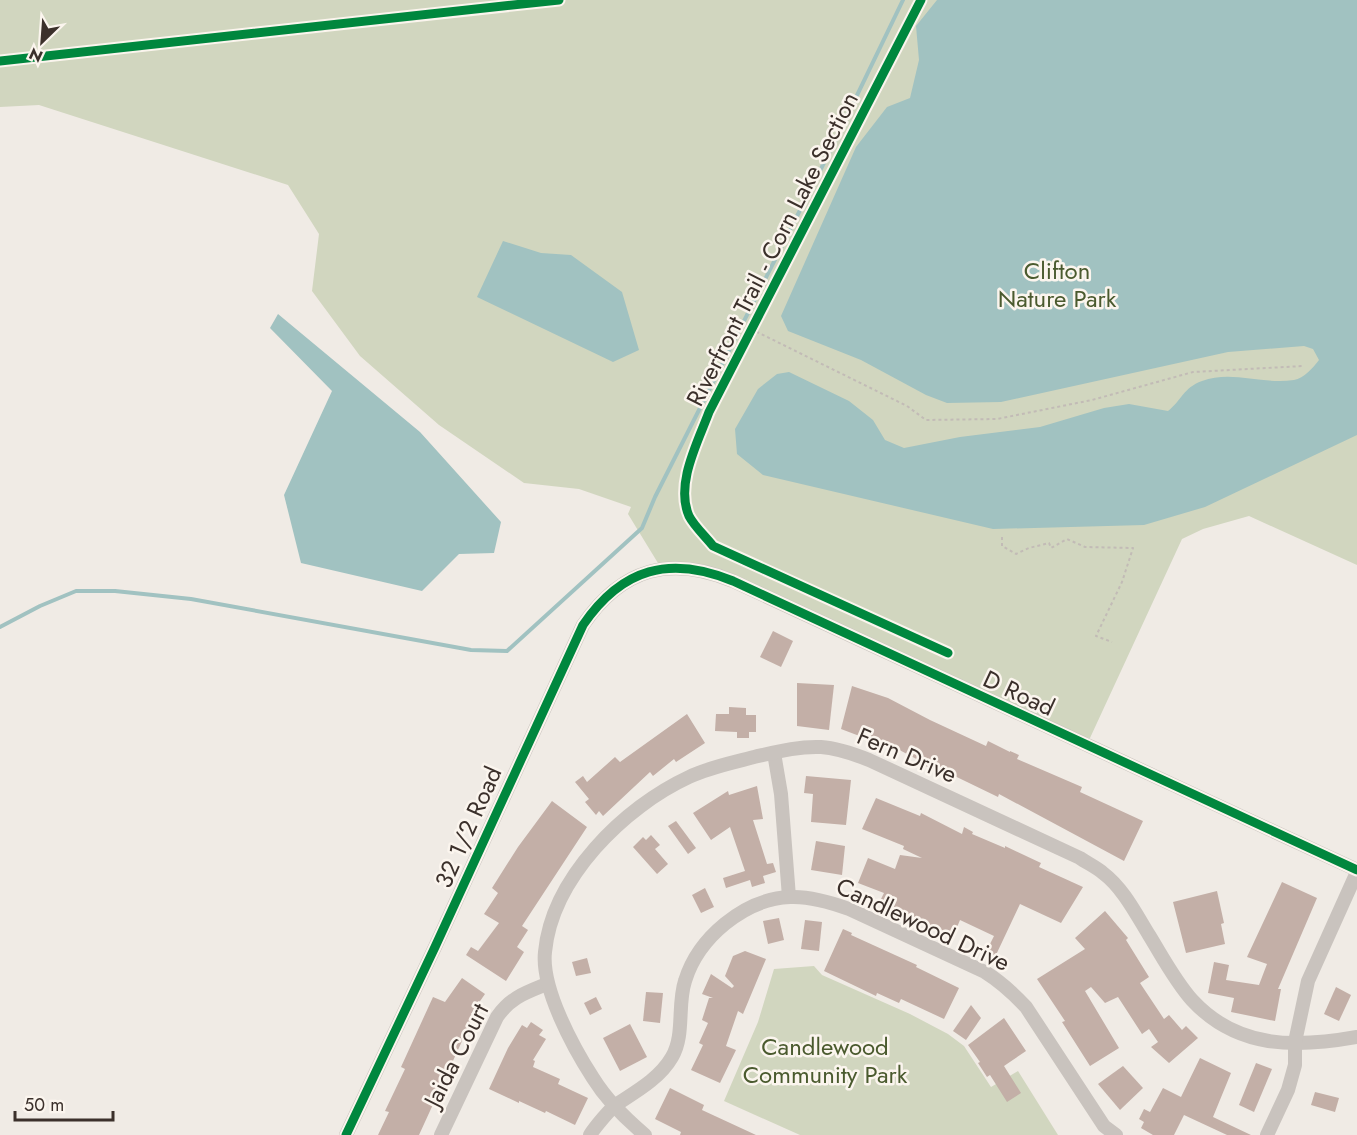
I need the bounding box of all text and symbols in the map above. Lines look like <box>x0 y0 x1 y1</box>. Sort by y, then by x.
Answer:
north arrow <box>12 12 72 72</box>
text: N <box>25 42 46 68</box>
street label: Riverfront Trail - Corn Lake Section <box>677 86 867 412</box>
park label: Clifton Nature Park <box>998 253 1117 316</box>
street label: D Road <box>977 661 1061 725</box>
street label: Fern Drive <box>852 718 962 792</box>
street label: 32 1/2 Road <box>426 761 510 893</box>
street label: Candlewood Drive <box>830 868 1016 980</box>
street label: Jaida Court <box>414 997 497 1116</box>
park label: Candlewood Community Park <box>743 1029 908 1092</box>
scale bar <box>15 1084 112 1122</box>
text: 50 m <box>24 1092 64 1118</box>

